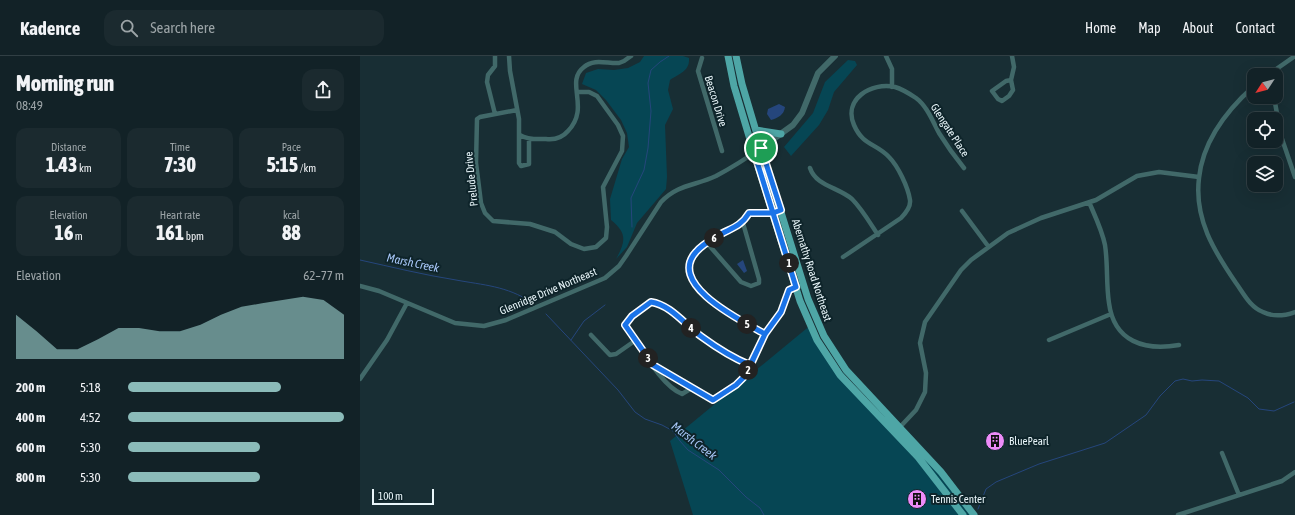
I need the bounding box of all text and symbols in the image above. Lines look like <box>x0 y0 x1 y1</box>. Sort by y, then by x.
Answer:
search box <box>104 10 384 46</box>
text: Kadence <box>20 17 80 39</box>
icon: search <box>118 17 140 39</box>
text: Search here <box>150 19 215 36</box>
text: Home <box>1085 20 1116 36</box>
text: Map <box>1138 20 1161 36</box>
text: About <box>1183 20 1214 36</box>
text: Contact <box>1236 20 1275 36</box>
north arrow <box>1247 68 1283 104</box>
map controls <box>1247 68 1283 192</box>
button: share <box>302 69 344 111</box>
text: Morning run <box>16 70 114 96</box>
street label: Beacon Drive <box>703 74 729 128</box>
text: 08:49 <box>16 98 43 113</box>
street label: Glengate Place <box>928 101 972 159</box>
button: locate <box>1247 112 1283 148</box>
pin <box>744 131 778 165</box>
icon: arrive <box>750 137 772 159</box>
text: Distance <box>51 141 86 153</box>
text: Time <box>170 141 190 153</box>
text: Pace <box>282 141 301 153</box>
street label: Prelude Drive <box>462 151 480 207</box>
text: 1.43 <box>46 153 77 176</box>
text: 7:30 <box>164 153 196 176</box>
text: 5:15 <box>266 153 298 176</box>
button: layers <box>1247 156 1283 192</box>
text: km <box>77 162 92 174</box>
text: /km <box>298 162 316 174</box>
text: Elevation <box>50 209 88 221</box>
text: Heart rate <box>160 209 200 221</box>
text: kcal <box>283 209 300 221</box>
street label: Abernathy Road Northeast <box>790 217 834 323</box>
text: 16 <box>55 221 73 244</box>
text: 161 <box>156 221 184 244</box>
text: 88 <box>282 221 301 244</box>
pin: 6 <box>704 228 724 248</box>
text: m <box>73 230 83 242</box>
text: bpm <box>184 230 204 242</box>
text: 6 <box>711 232 717 244</box>
water label: Marsh Creek <box>385 251 441 276</box>
pin: 1 <box>779 253 799 273</box>
text: 1 <box>786 257 792 269</box>
street label: Glenridge Drive Northeast <box>498 265 598 317</box>
text: Elevation <box>16 268 61 283</box>
text: 62–77 m <box>303 268 344 283</box>
pin: 5 <box>737 314 757 334</box>
pin: 4 <box>681 318 701 338</box>
text: 5 <box>744 318 750 330</box>
text: 4 <box>688 322 694 334</box>
pin: 3 <box>638 348 658 368</box>
text: 3 <box>645 352 651 364</box>
pin: 2 <box>738 360 758 380</box>
text: 2 <box>745 364 751 376</box>
text: 200 m <box>16 380 45 395</box>
text: 5:18 <box>80 380 101 395</box>
text: 400 m <box>16 410 45 425</box>
text: 4:52 <box>80 410 101 425</box>
water label: Marsh Creek <box>669 419 720 463</box>
building icon: BluePearl <box>984 430 1006 452</box>
place label: BluePearl <box>1009 435 1049 447</box>
text: 600 m <box>16 440 45 455</box>
text: 5:30 <box>80 440 101 455</box>
text: 800 m <box>16 470 45 485</box>
text: 5:30 <box>80 470 101 485</box>
scale bar <box>372 487 434 506</box>
building icon: Tennis Center <box>906 488 928 510</box>
text: 100 m <box>378 490 403 502</box>
place label: Tennis Center <box>931 493 986 505</box>

